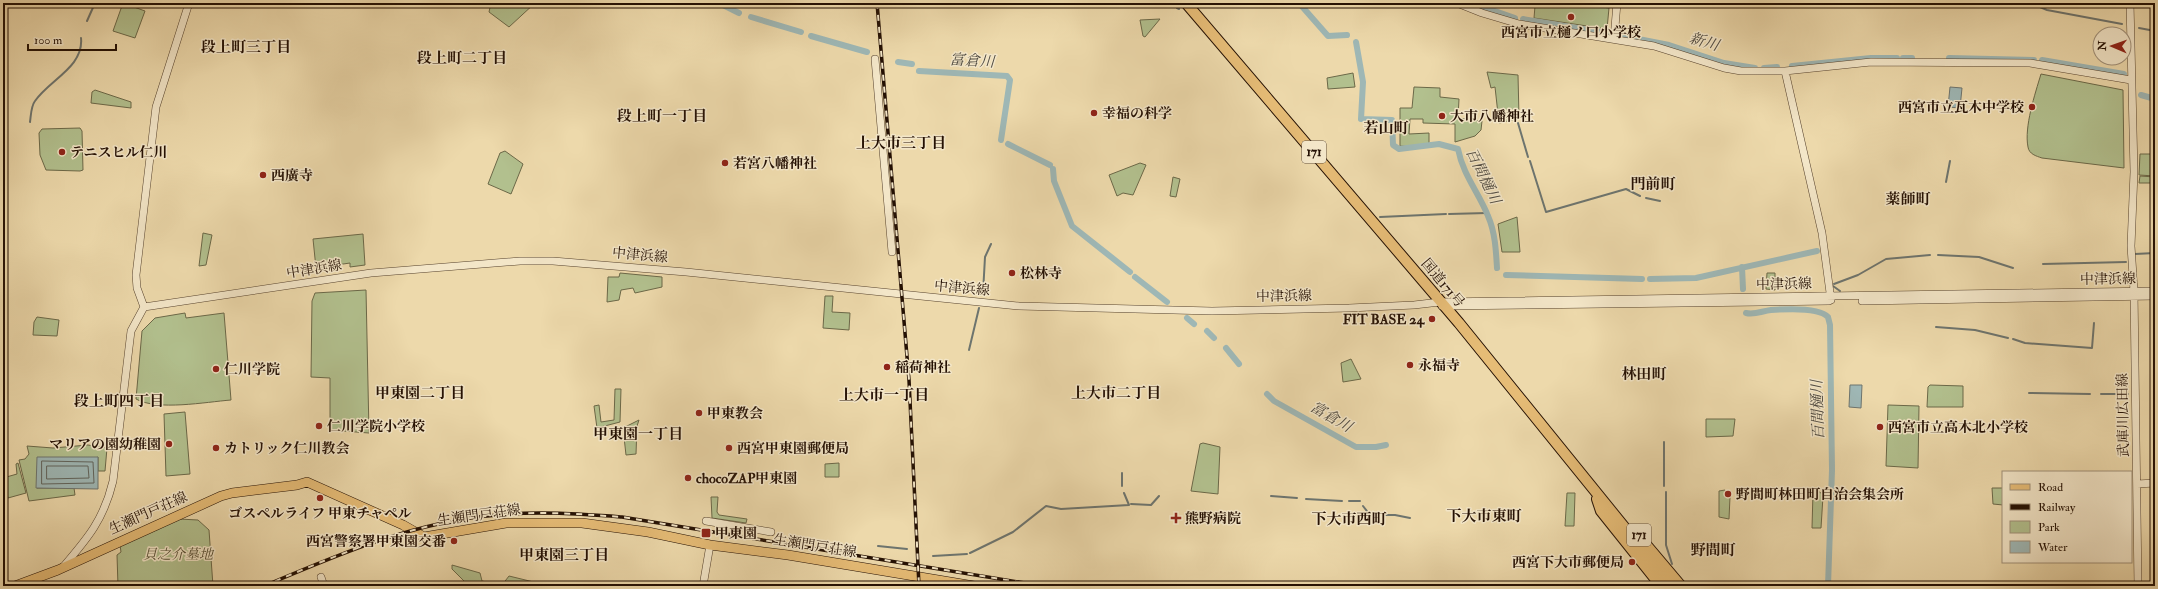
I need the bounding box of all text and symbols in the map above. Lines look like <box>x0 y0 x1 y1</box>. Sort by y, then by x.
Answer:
marker: 西宮市立樋ノ口小学校 <box>1566 12 1576 22</box>
place label: 西宮市立樋ノ口小学校 <box>1501 24 1641 41</box>
scale bar <box>28 26 116 52</box>
north arrow <box>2092 26 2132 66</box>
water label: 新川 <box>1687 29 1723 56</box>
text: 100 m <box>34 33 63 48</box>
district label: 段上町三丁目 <box>201 38 291 57</box>
text: N <box>2096 39 2109 52</box>
district label: 段上町二丁目 <box>417 49 507 68</box>
water label: 富倉川 <box>949 50 997 72</box>
place label: 西宮市立瓦木中学校 <box>1898 99 2024 116</box>
marker: 西宮市立瓦木中学校 <box>2027 102 2037 112</box>
place label: 幸福の科学 <box>1102 105 1172 122</box>
district label: 段上町一丁目 <box>617 107 707 126</box>
marker: 幸福の科学 <box>1089 108 1099 118</box>
place label: 大市八幡神社 <box>1450 108 1534 125</box>
marker: 大市八幡神社 <box>1437 111 1447 121</box>
district label: 若山町 <box>1363 119 1409 138</box>
district label: 上大市三丁目 <box>856 134 946 153</box>
road number: 171 <box>1302 141 1326 163</box>
place label: テニスヒル仁川 <box>70 144 167 161</box>
water label: 百間樋川 <box>1461 145 1506 209</box>
marker: テニスヒル仁川 <box>57 147 67 157</box>
place label: 若宮八幡神社 <box>733 155 817 172</box>
marker: 若宮八幡神社 <box>720 158 730 168</box>
place label: 西廣寺 <box>271 167 313 184</box>
marker: 西廣寺 <box>258 170 268 180</box>
district label: 門前町 <box>1630 175 1676 194</box>
district label: 薬師町 <box>1885 190 1931 209</box>
street label: 中津浜線 <box>611 244 669 266</box>
street label: 国道171号 <box>1418 255 1468 311</box>
street label: 中津浜線 <box>285 256 343 282</box>
place label: 松林寺 <box>1020 265 1062 282</box>
marker: 松林寺 <box>1007 268 1017 278</box>
street label: 中津浜線 <box>2080 270 2136 288</box>
street label: 中津浜線 <box>1756 275 1812 293</box>
street label: 中津浜線 <box>933 277 991 299</box>
street label: 中津浜線 <box>1256 287 1312 305</box>
place label: FIT BASE 24 <box>1343 311 1425 328</box>
marker: FIT BASE 24 <box>1427 314 1437 324</box>
place label: 永福寺 <box>1418 357 1460 374</box>
place label: 稲荷神社 <box>895 359 951 376</box>
marker: 永福寺 <box>1405 360 1415 370</box>
place label: 仁川学院 <box>224 361 280 378</box>
marker: 稲荷神社 <box>882 362 892 372</box>
marker: 仁川学院 <box>211 364 221 374</box>
district label: 林田町 <box>1621 365 1667 384</box>
street label: 武庫川広田線 <box>2114 373 2132 457</box>
water label: 百間樋川 <box>1807 378 1829 440</box>
district label: 甲東園二丁目 <box>375 384 465 403</box>
district label: 上大市二丁目 <box>1071 384 1161 403</box>
district label: 上大市一丁目 <box>839 386 929 405</box>
district label: 段上町四丁目 <box>74 392 164 411</box>
water label: 富倉川 <box>1307 398 1357 437</box>
place label: 甲東教会 <box>707 405 763 422</box>
marker: 甲東教会 <box>694 408 704 418</box>
place label: 仁川学院小学校 <box>327 418 425 435</box>
place label: 西宮市立高木北小学校 <box>1888 419 2028 436</box>
marker: 仁川学院小学校 <box>314 421 324 431</box>
marker: 西宮市立高木北小学校 <box>1875 422 1885 432</box>
district label: 甲東園一丁目 <box>593 425 683 444</box>
place label: マリアの園幼稚園 <box>49 436 161 453</box>
marker: マリアの園幼稚園 <box>164 439 174 449</box>
place label: カトリック仁川教会 <box>224 440 349 457</box>
place label: 西宮甲東園郵便局 <box>737 440 849 457</box>
marker: カトリック仁川教会 <box>211 443 221 453</box>
marker: 西宮甲東園郵便局 <box>724 443 734 453</box>
place label: chocoZAP甲東園 <box>696 470 797 487</box>
legend <box>2002 471 2132 563</box>
marker: chocoZAP甲東園 <box>683 473 693 483</box>
text: Road <box>2038 480 2063 495</box>
place label: 野間町林田町自治会集会所 <box>1736 486 1904 503</box>
street label: 生瀬門戸荘線 <box>106 488 190 538</box>
marker: 野間町林田町自治会集会所 <box>1723 489 1733 499</box>
marker: ゴスペルライフ 甲東チャペル <box>315 493 325 503</box>
text: Railway <box>2038 500 2076 515</box>
street label: 生瀬門戸荘線 <box>436 501 522 529</box>
place label: ゴスペルライフ 甲東チャペル <box>228 505 412 522</box>
district label: 下大市東町 <box>1446 507 1522 526</box>
place label: 熊野病院 <box>1185 510 1241 527</box>
district label: 下大市西町 <box>1311 510 1387 529</box>
marker: 熊野病院 <box>1170 512 1182 524</box>
text: Park <box>2038 520 2060 535</box>
road number: 171 <box>1627 524 1651 546</box>
place label: 甲東園 <box>715 525 757 542</box>
marker: 甲東園 <box>700 527 712 539</box>
street label: 生瀬門戸荘線 <box>772 531 858 561</box>
place label: 西宮警察署甲東園交番 <box>306 533 446 550</box>
marker: 西宮警察署甲東園交番 <box>449 536 459 546</box>
text: Water <box>2037 540 2068 555</box>
district label: 野間町 <box>1690 541 1736 560</box>
park label: 貝之介墓地 <box>143 546 215 563</box>
district label: 甲東園三丁目 <box>519 546 609 565</box>
place label: 西宮下大市郵便局 <box>1512 554 1624 571</box>
marker: 西宮下大市郵便局 <box>1627 557 1637 567</box>

